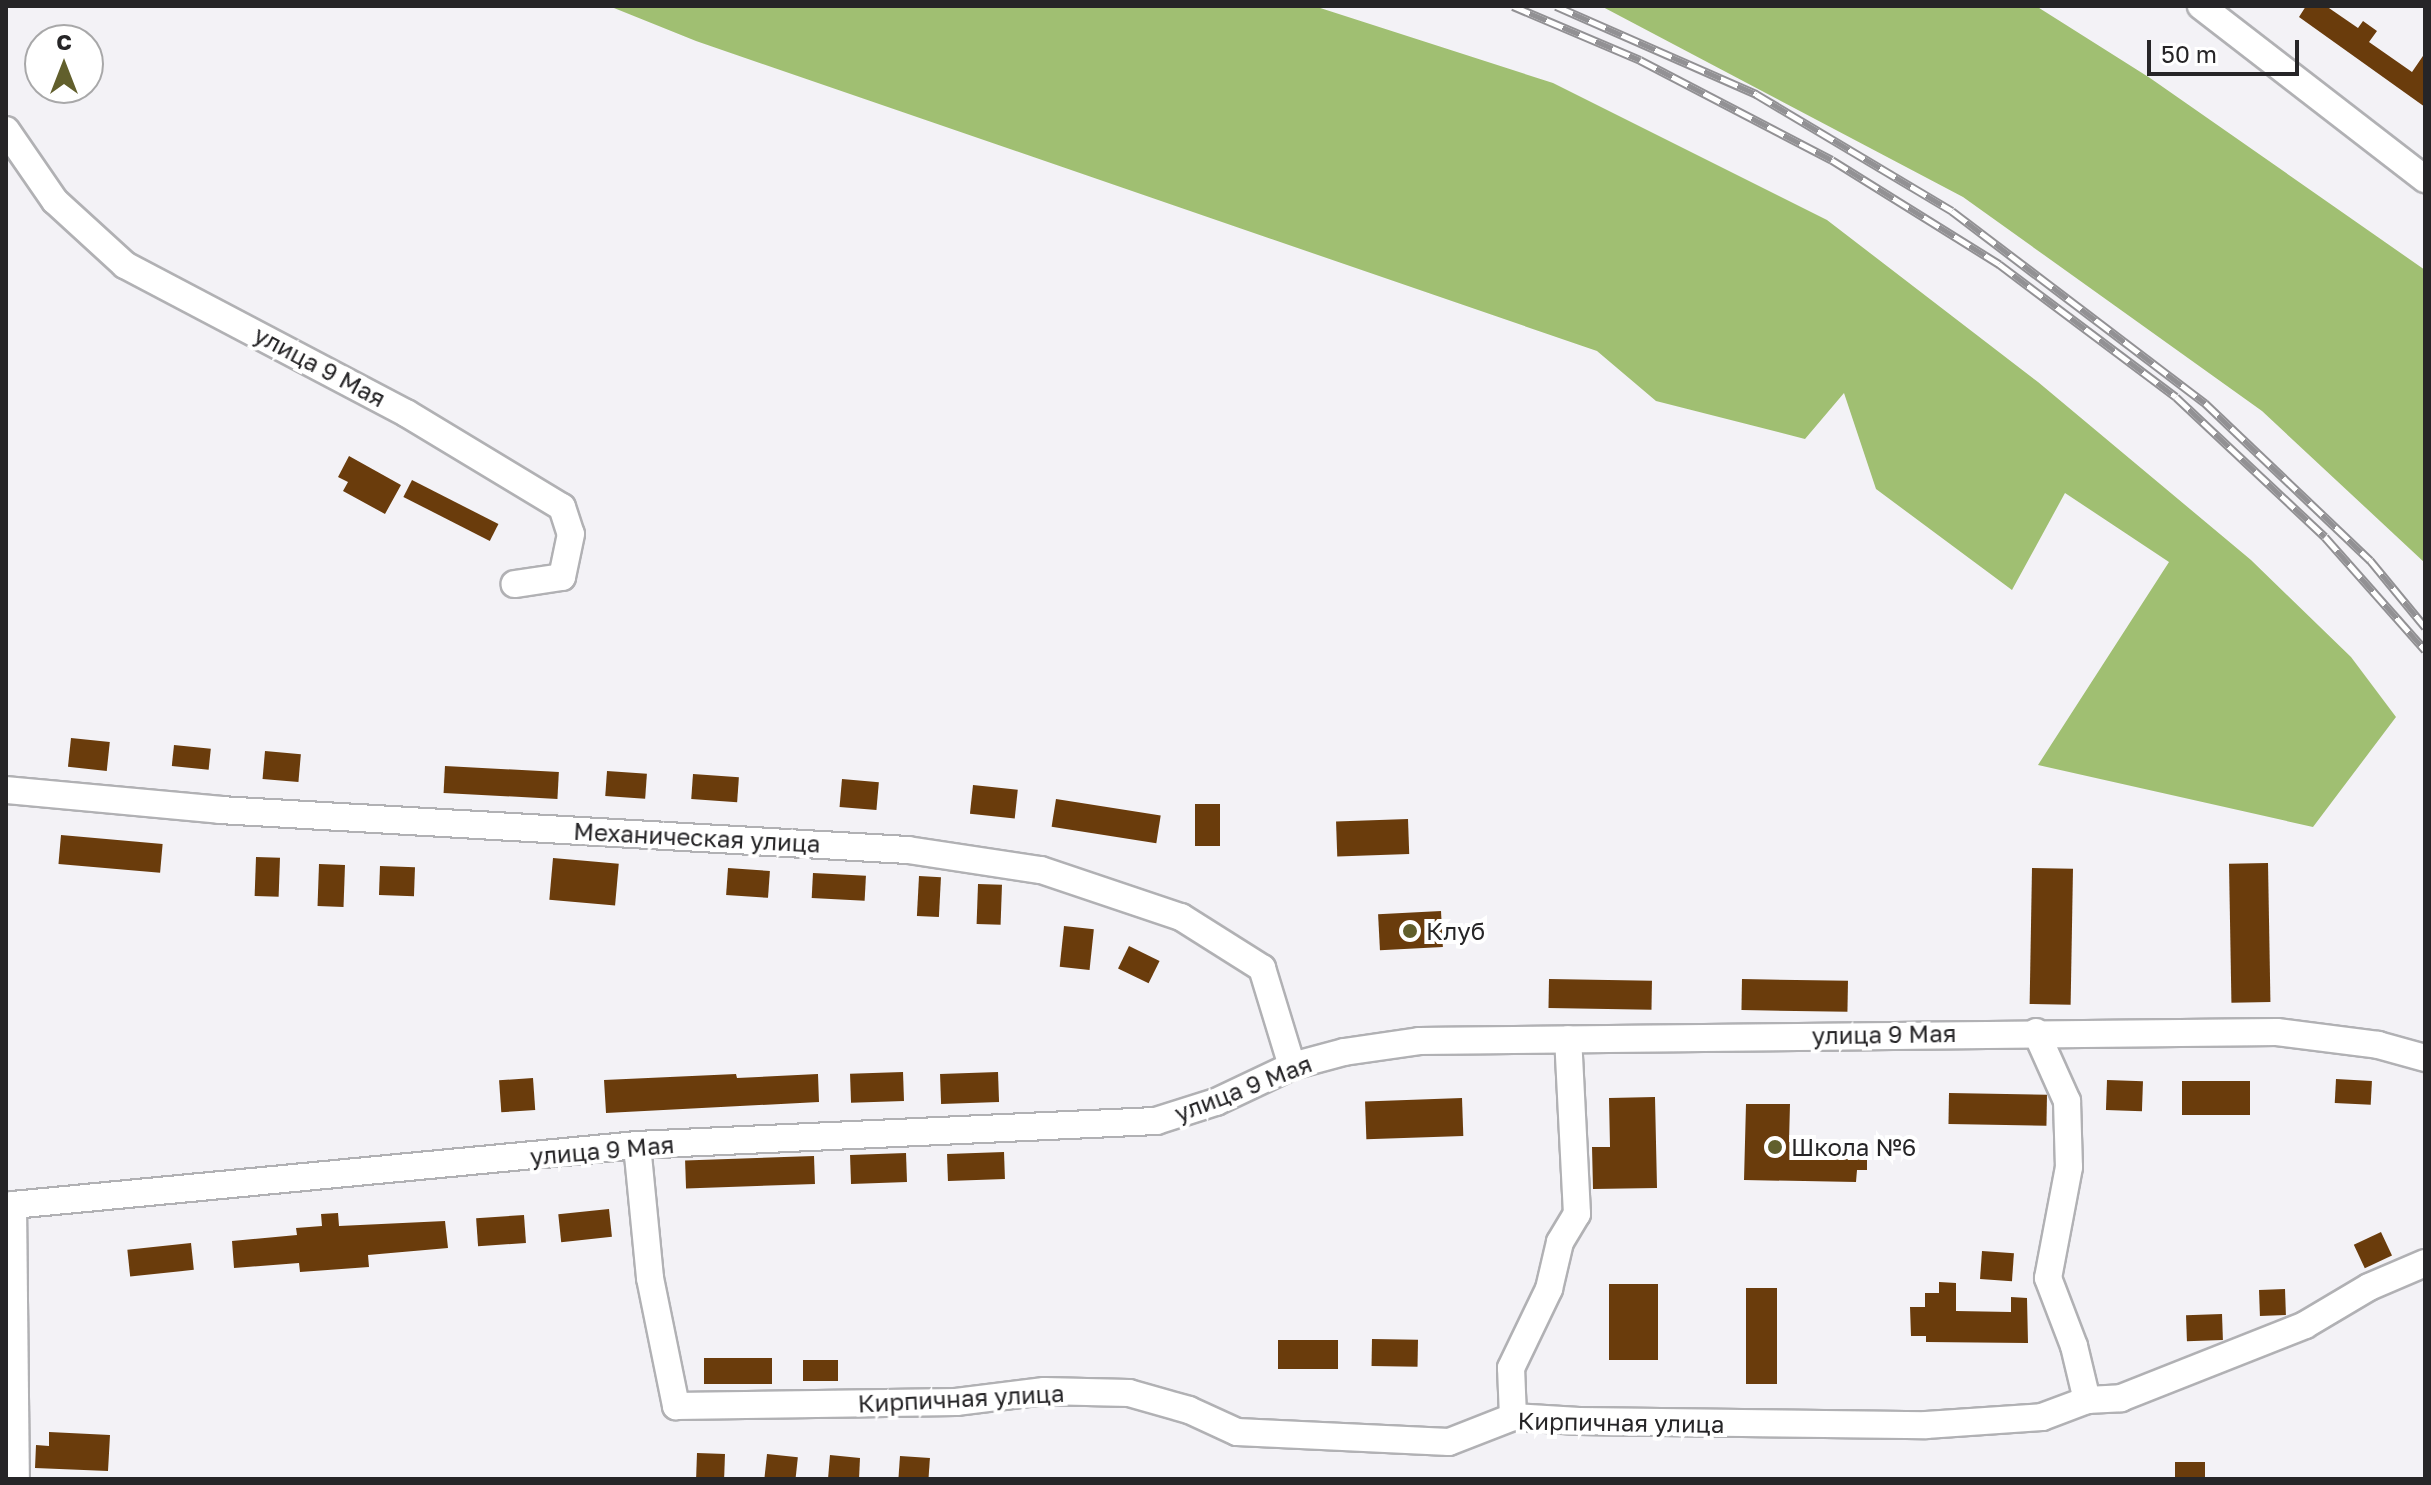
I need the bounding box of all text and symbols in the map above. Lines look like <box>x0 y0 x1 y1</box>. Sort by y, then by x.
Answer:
north arrow <box>24 24 104 104</box>
scale bar <box>2151 24 2303 74</box>
text: С <box>56 28 72 55</box>
text: 50 m <box>2161 39 2217 68</box>
street label: улица 9 Мая <box>249 319 391 413</box>
street label: Механическая улица <box>573 816 821 858</box>
place label: Клуб <box>1426 917 1485 945</box>
marker: Клуб <box>1401 922 1419 940</box>
street label: улица 9 Мая <box>1811 1018 1957 1050</box>
street label: улица 9 Мая <box>1170 1049 1316 1127</box>
street label: улица 9 Мая <box>529 1129 675 1171</box>
place label: Школа №6 <box>1791 1133 1916 1161</box>
marker: Школа №6 <box>1766 1138 1784 1156</box>
street label: Кирпичная улица <box>857 1378 1065 1418</box>
street label: Кирпичная улица <box>1517 1406 1725 1438</box>

